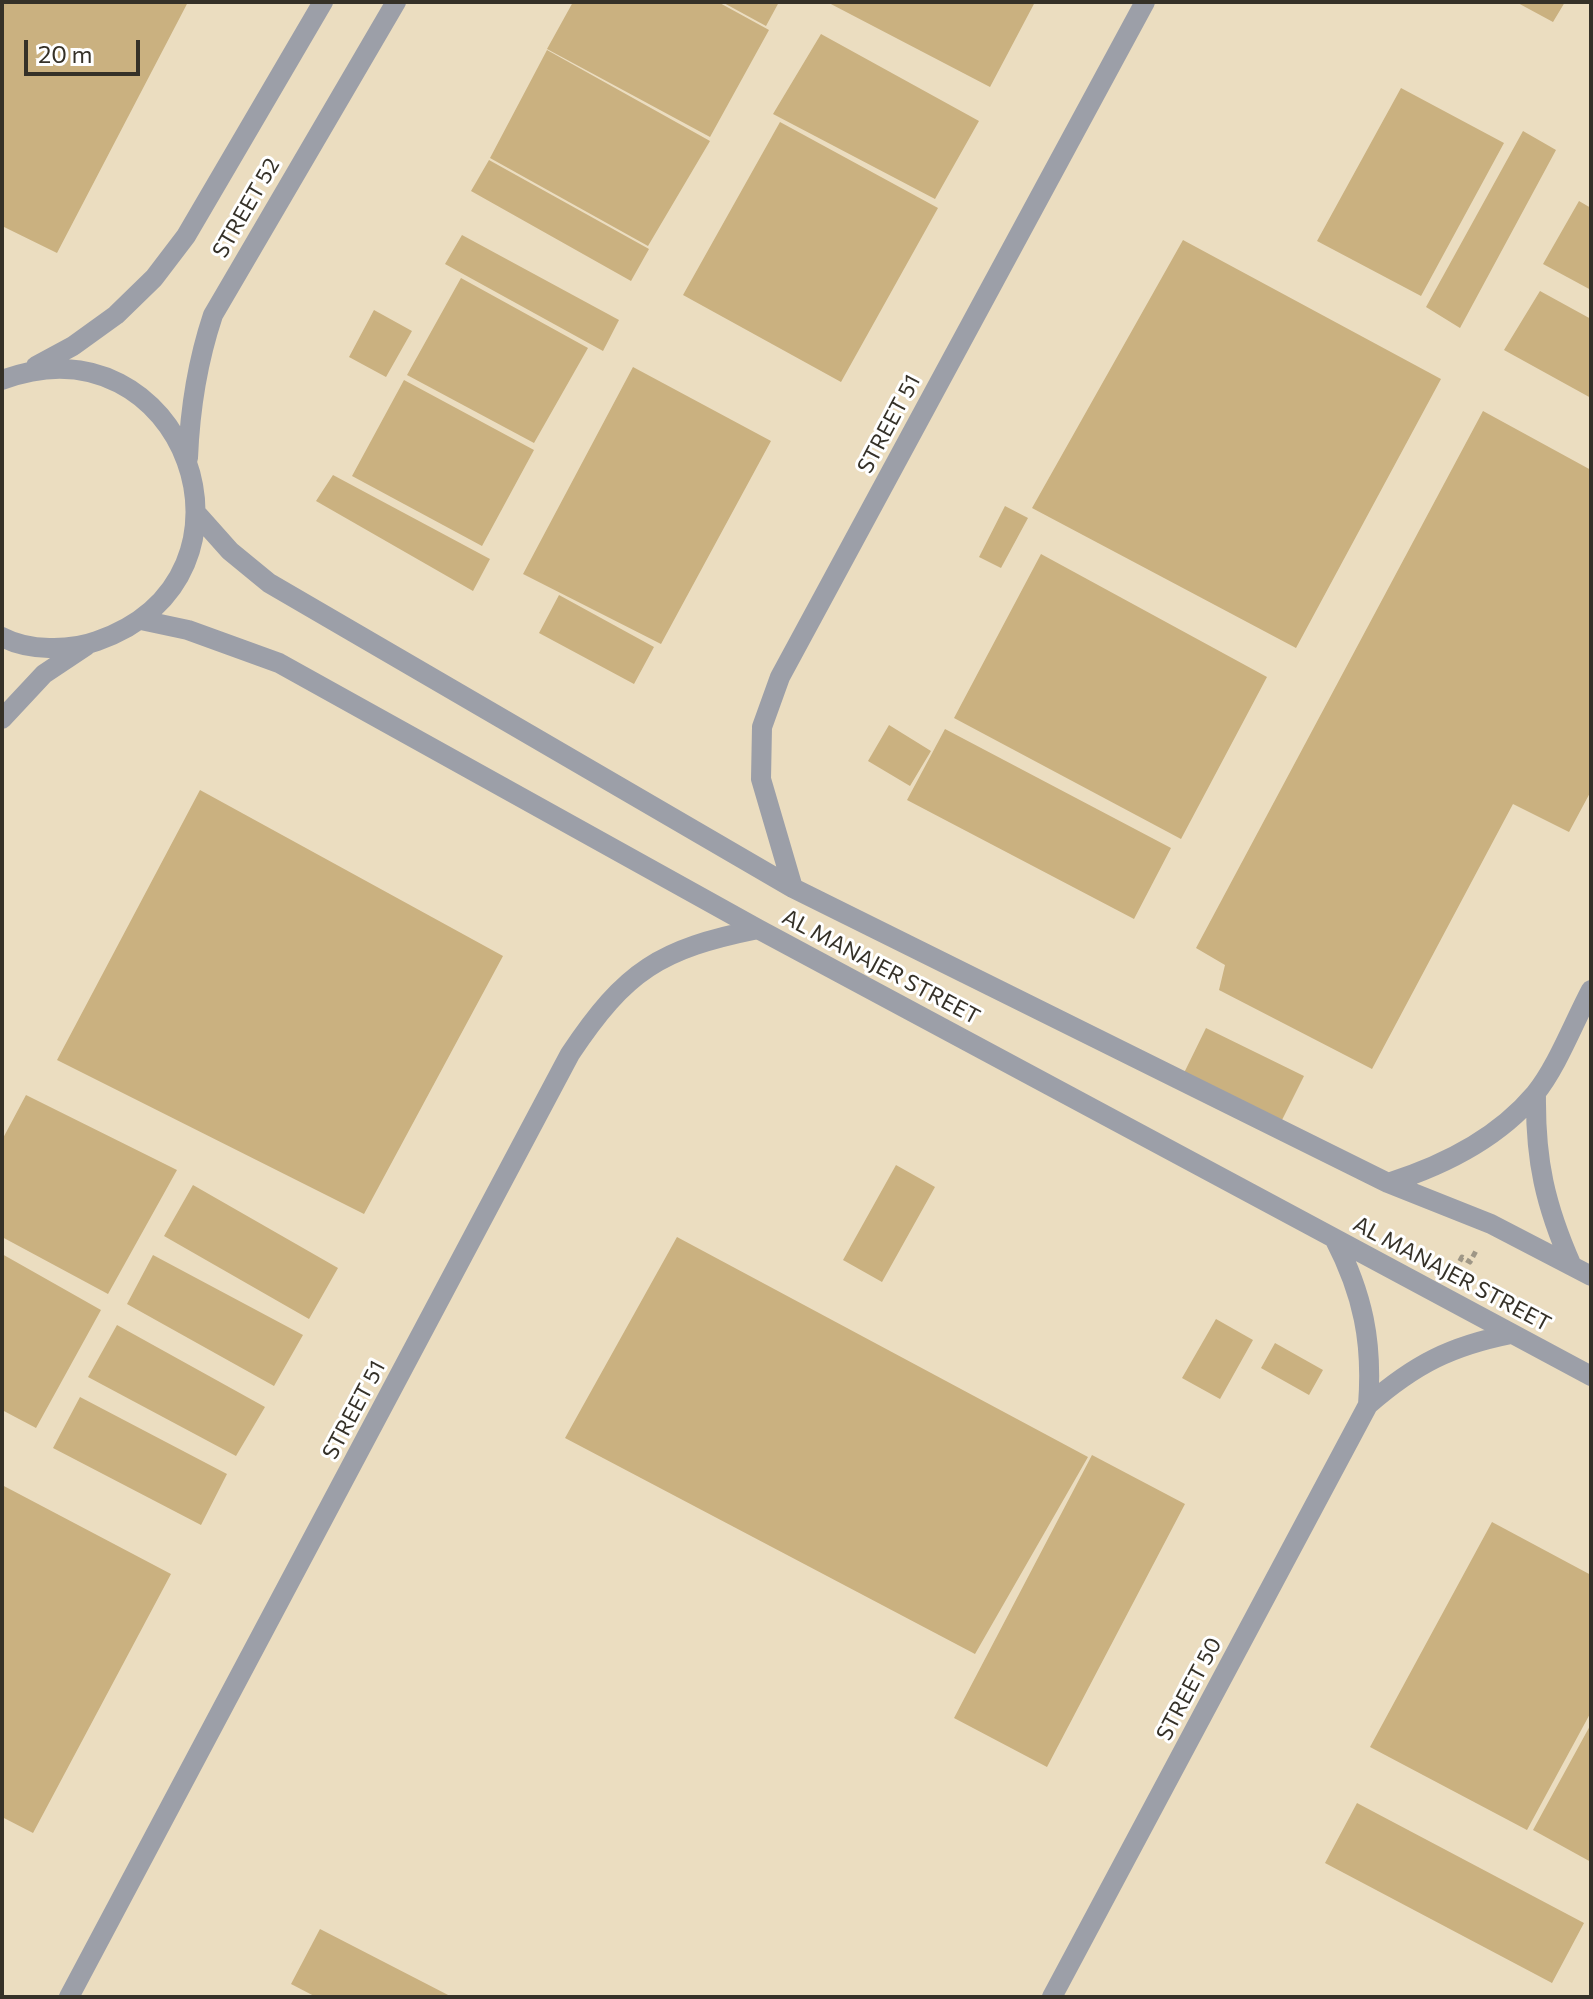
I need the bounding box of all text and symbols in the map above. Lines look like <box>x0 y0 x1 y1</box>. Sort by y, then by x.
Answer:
scale bar <box>28 24 144 74</box>
text: 20 m <box>38 39 92 68</box>
street label: STREET 52 <box>207 153 285 263</box>
street label: STREET 51 <box>852 370 926 478</box>
street label: AL MANAJER STREET <box>778 904 984 1030</box>
street label: AL MANAJER STREET <box>1349 1211 1555 1337</box>
street label: STREET 51 <box>317 1356 391 1464</box>
street label: STREET 50 <box>1151 1633 1227 1745</box>

